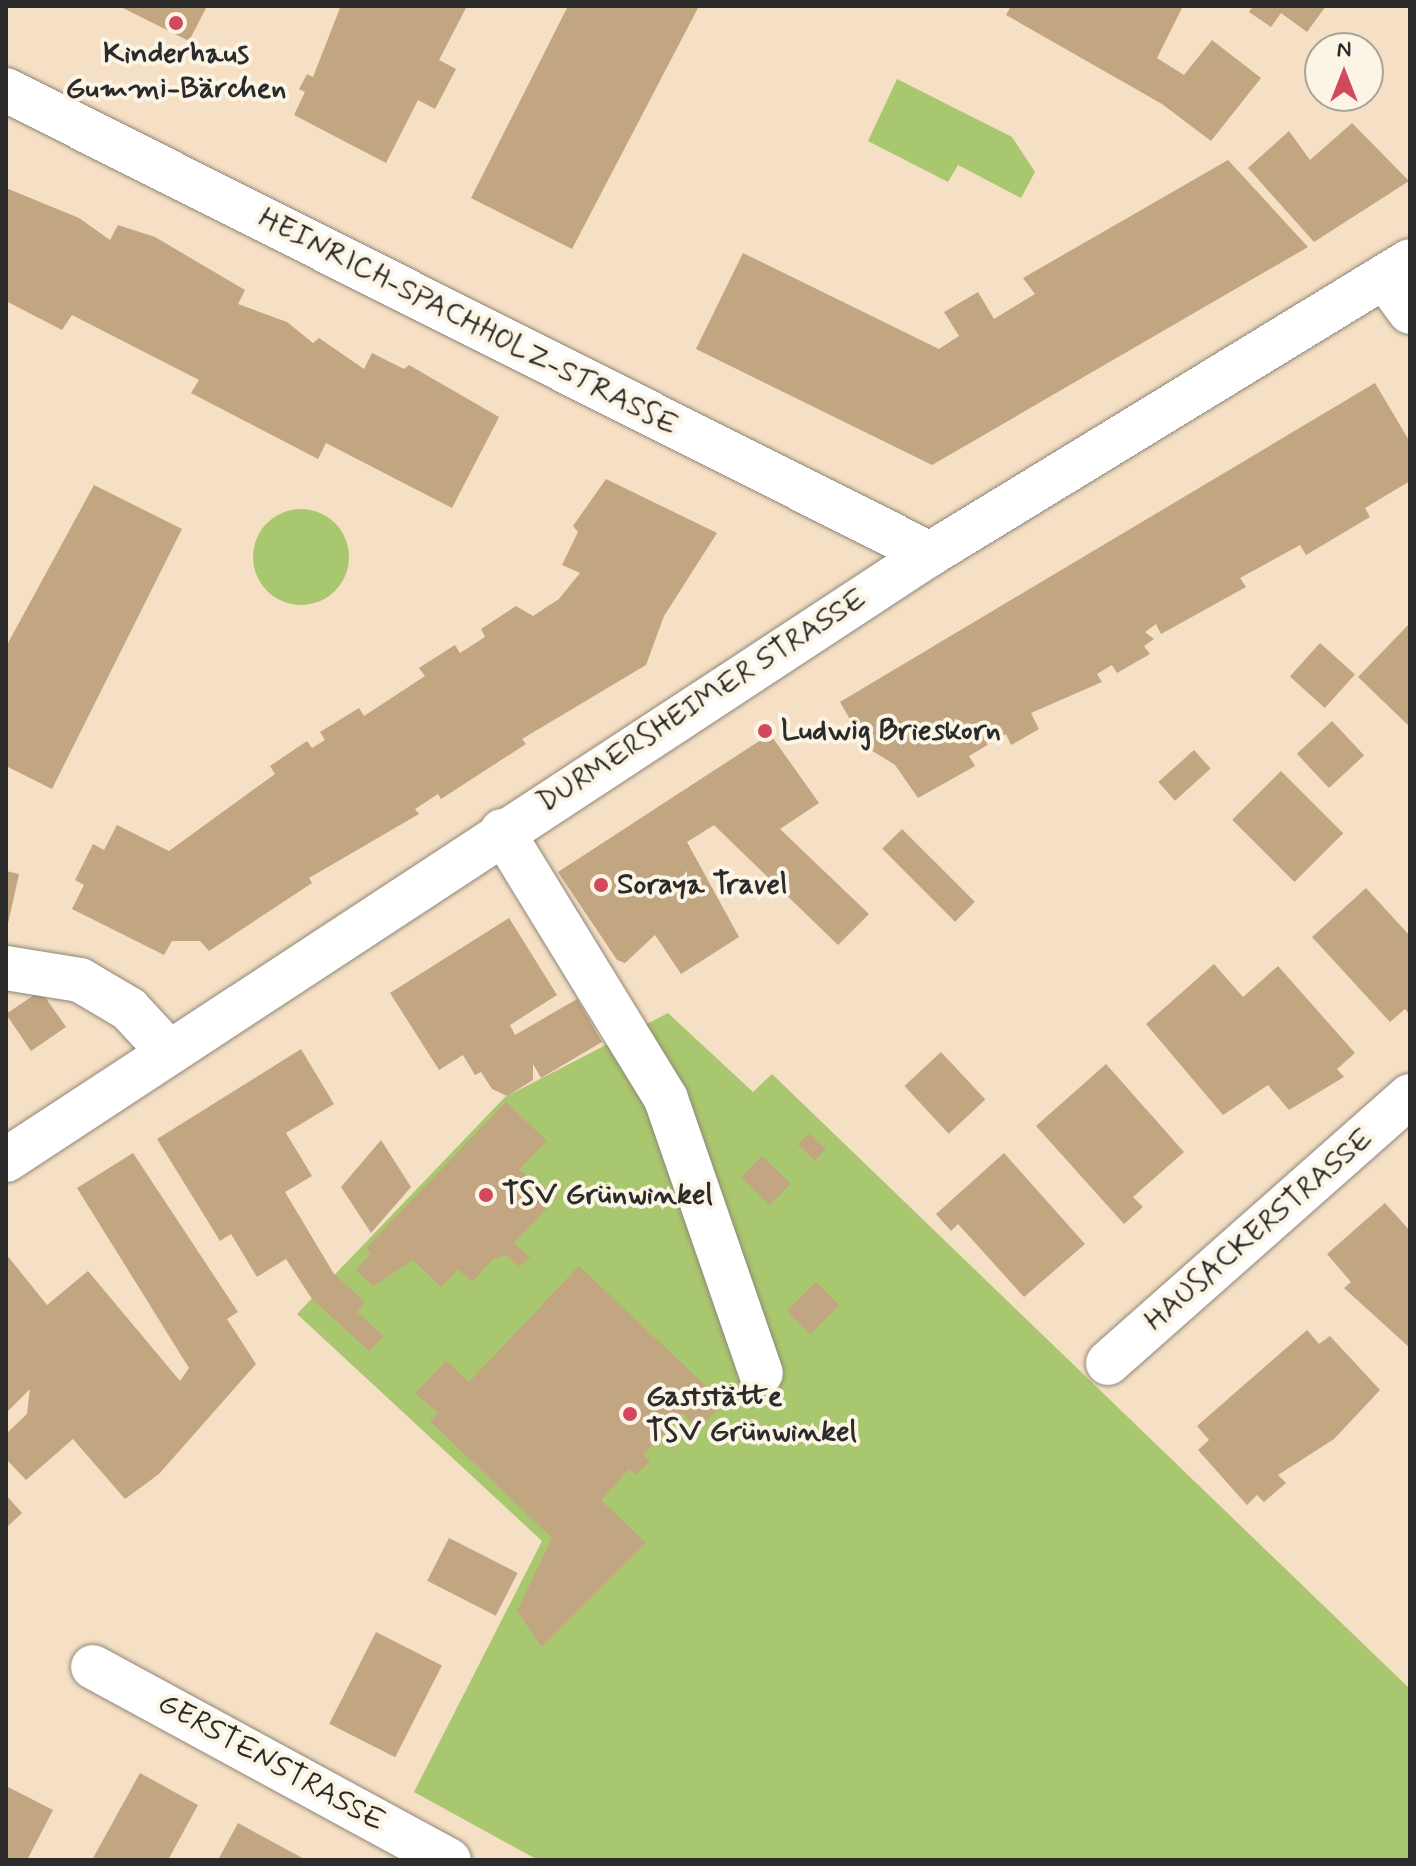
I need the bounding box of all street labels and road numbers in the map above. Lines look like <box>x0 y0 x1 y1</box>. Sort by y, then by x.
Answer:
street label: HEINRICH-SPACHHOLZ-STRASSE <box>252 200 684 444</box>
street label: DURMERSHEIMER STRASSE <box>528 580 876 822</box>
street label: HAUSACKERSTRASSE <box>1137 1121 1381 1339</box>
street label: GERSTENSTRASSE <box>151 1686 391 1840</box>

